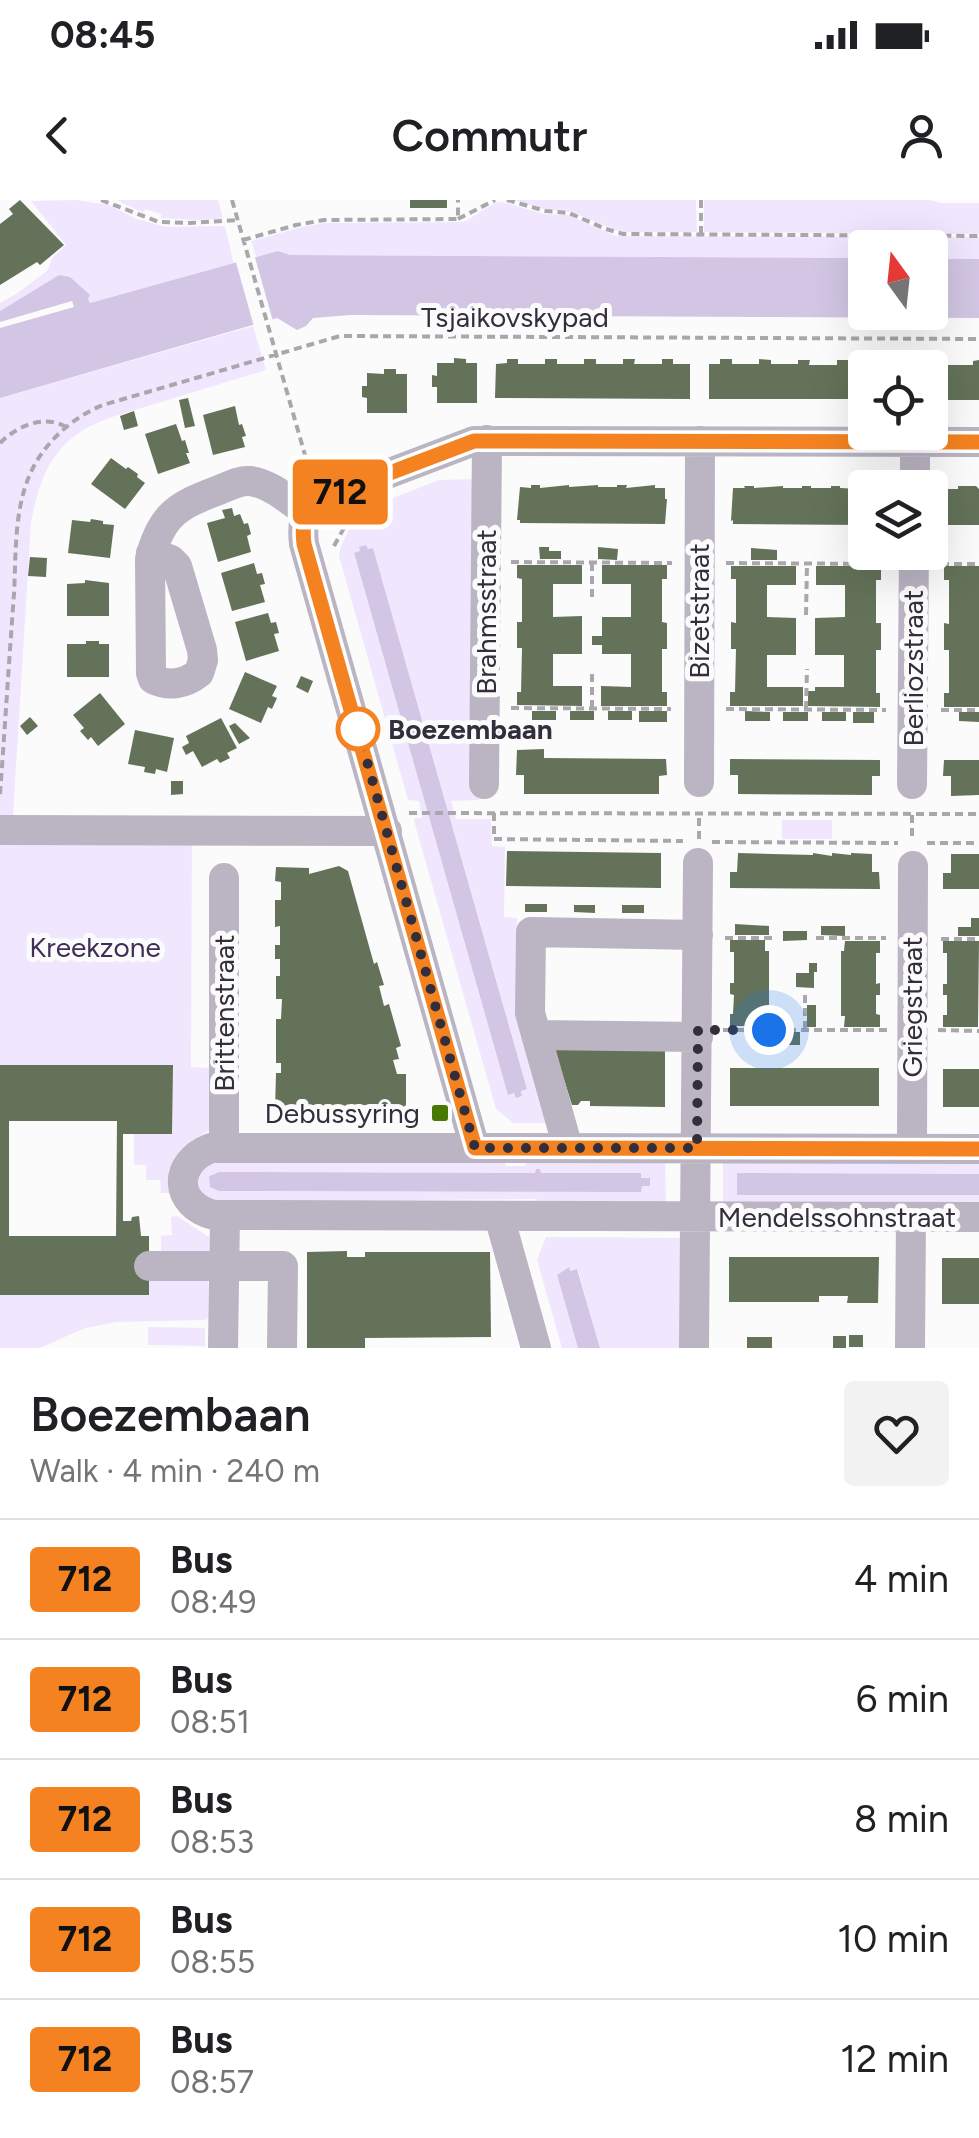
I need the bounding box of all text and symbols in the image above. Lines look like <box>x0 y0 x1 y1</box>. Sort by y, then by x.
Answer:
text: 08:45 <box>50 12 155 58</box>
icon: back <box>30 108 85 163</box>
text: Commutr <box>392 108 587 162</box>
icon: person <box>894 108 949 163</box>
north arrow <box>848 230 948 330</box>
map controls <box>848 230 948 570</box>
street label: Tsjaikovskypad <box>421 300 609 334</box>
button: locate <box>848 350 948 450</box>
line badge: 712 <box>282 460 398 524</box>
button: layers <box>848 470 948 570</box>
text: 712 <box>313 471 367 513</box>
street label: Brahmsstraat <box>469 529 503 695</box>
street label: Bizetstraat <box>682 543 716 679</box>
street label: Berliozstraat <box>896 590 930 746</box>
marker: Boezembaan <box>337 708 379 750</box>
place label: Boezembaan <box>388 712 553 746</box>
park label: Kreekzone <box>29 930 161 964</box>
street label: Brittenstraat <box>207 934 241 1092</box>
street label: Griegstraat <box>895 936 929 1078</box>
your location <box>744 1005 794 1055</box>
place label: Debussyring <box>265 1096 420 1130</box>
marker: Debussyring <box>429 1102 451 1124</box>
street label: Mendelssohnstraat <box>718 1200 956 1234</box>
button: heart <box>844 1381 949 1486</box>
text: Boezembaan <box>30 1385 311 1443</box>
text: Walk · 4 min · 240 m <box>30 1452 320 1490</box>
text: Bus <box>170 1537 233 1583</box>
text: 4 min <box>854 1556 949 1602</box>
text: 712 <box>58 1558 112 1600</box>
text: 08:49 <box>170 1583 256 1621</box>
text: Bus <box>170 1657 233 1703</box>
text: 6 min <box>856 1676 949 1722</box>
text: 712 <box>58 1678 112 1720</box>
text: 08:51 <box>170 1703 250 1741</box>
text: Bus <box>170 1777 233 1823</box>
text: 8 min <box>854 1796 949 1842</box>
text: 712 <box>58 1798 112 1840</box>
text: 08:53 <box>170 1823 254 1861</box>
text: Bus <box>170 1897 233 1943</box>
text: 10 min <box>837 1916 949 1962</box>
text: 712 <box>58 1918 112 1960</box>
text: 08:55 <box>170 1943 255 1981</box>
text: Bus <box>170 2017 233 2063</box>
text: 12 min <box>840 2036 949 2082</box>
text: 712 <box>58 2038 112 2080</box>
text: 08:57 <box>170 2063 254 2101</box>

